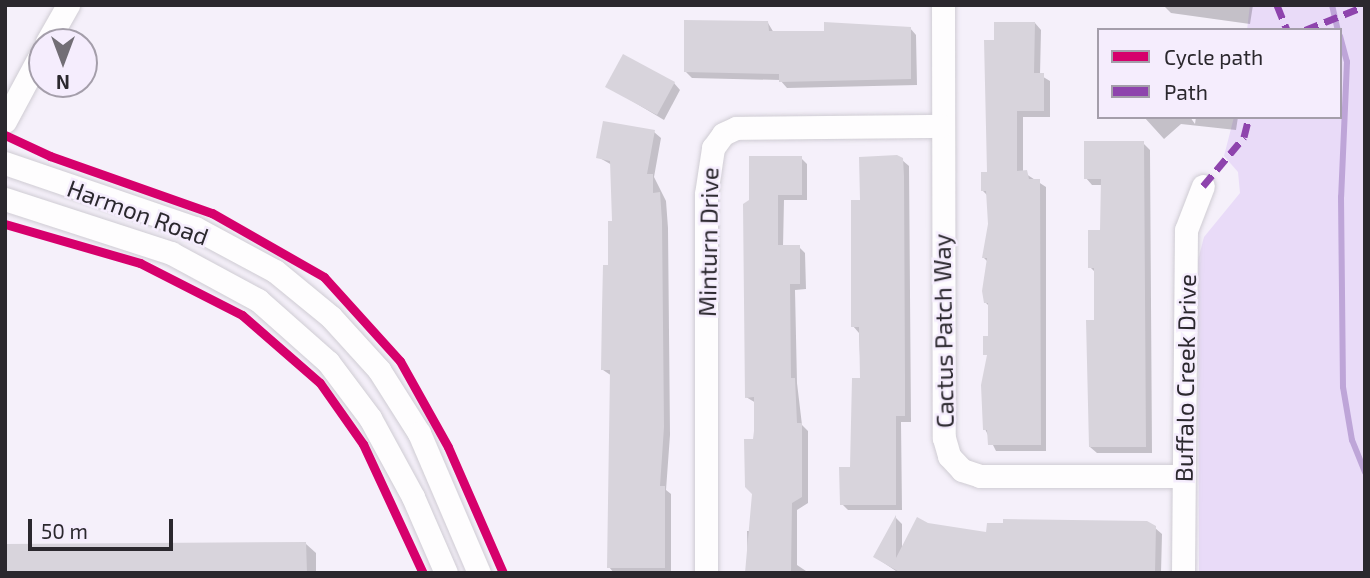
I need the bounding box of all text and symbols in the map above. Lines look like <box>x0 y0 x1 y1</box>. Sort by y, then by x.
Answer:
north arrow <box>28 28 98 98</box>
legend <box>1097 28 1342 119</box>
text: Cycle path <box>1164 44 1263 69</box>
text: N <box>56 71 70 94</box>
text: Path <box>1164 79 1208 104</box>
street label: Minturn Drive <box>692 167 724 317</box>
street label: Harmon Road <box>64 173 212 251</box>
street label: Cactus Patch Way <box>927 233 959 429</box>
street label: Buffalo Creek Drive <box>1169 274 1201 482</box>
scale bar <box>32 504 177 548</box>
text: 50 m <box>41 518 88 543</box>

